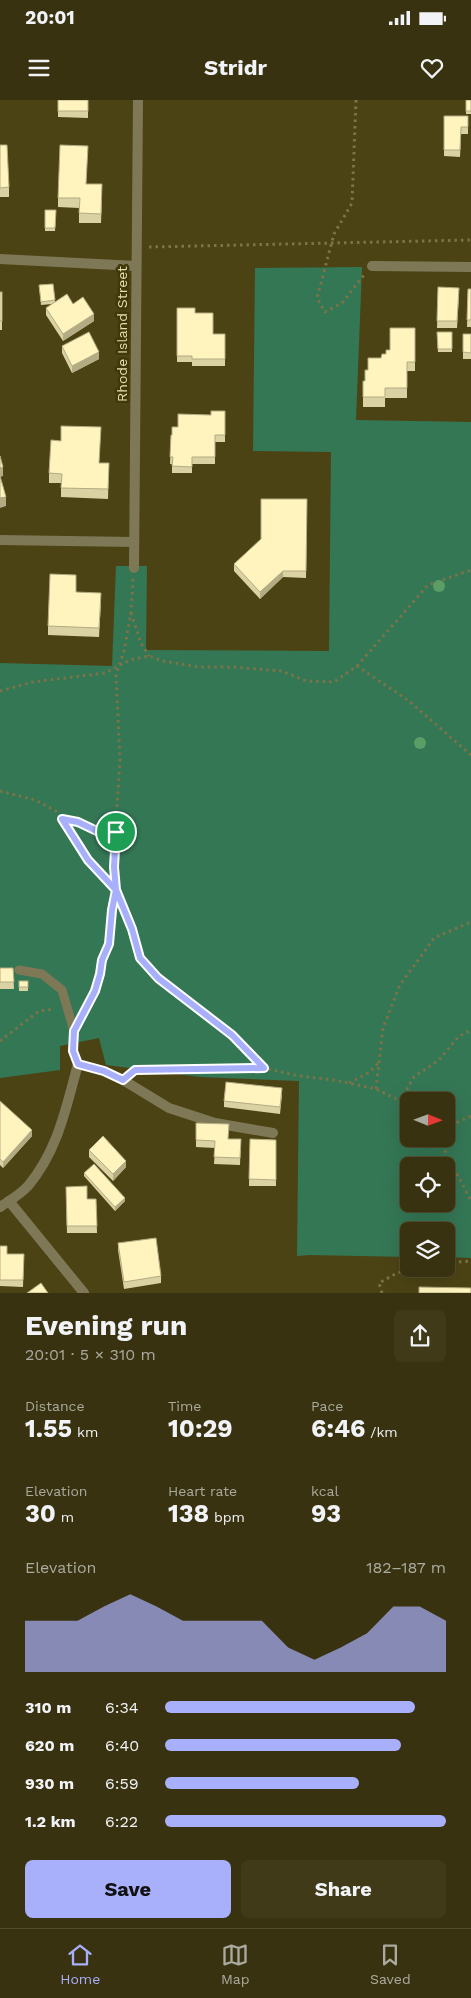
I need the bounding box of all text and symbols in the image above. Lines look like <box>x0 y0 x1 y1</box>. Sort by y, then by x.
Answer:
text: 20:01 <box>25 6 75 29</box>
icon: menu <box>25 54 53 82</box>
icon: heart <box>418 54 446 82</box>
text: Stridr <box>204 55 267 80</box>
street label: Rhode Island Street <box>114 266 130 402</box>
pin <box>95 811 137 853</box>
icon: arrive <box>102 818 130 846</box>
north arrow <box>400 1092 455 1148</box>
map controls <box>400 1092 455 1277</box>
button: locate <box>400 1157 455 1212</box>
button: layers <box>400 1222 455 1277</box>
text: Evening run <box>25 1309 187 1342</box>
button: share <box>394 1310 446 1362</box>
text: 20:01 · 5 × 310 m <box>25 1345 156 1364</box>
text: Distance <box>25 1398 85 1414</box>
text: Time <box>168 1398 201 1414</box>
text: Pace <box>311 1398 343 1414</box>
text: 1.55 <box>25 1414 72 1443</box>
text: 10:29 <box>168 1414 233 1443</box>
text: 6:46 <box>311 1414 366 1443</box>
text: km <box>72 1424 98 1440</box>
text: /km <box>366 1424 398 1440</box>
text: Elevation <box>25 1483 88 1499</box>
text: Heart rate <box>168 1483 237 1499</box>
text: kcal <box>311 1483 339 1499</box>
text: 30 <box>25 1499 56 1528</box>
text: 138 <box>168 1499 209 1528</box>
text: 93 <box>311 1499 341 1528</box>
text: m <box>56 1509 74 1525</box>
text: bpm <box>209 1509 245 1525</box>
text: Elevation <box>25 1558 96 1577</box>
text: 182–187 m <box>366 1558 446 1577</box>
text: 310 m <box>25 1698 71 1717</box>
text: 6:34 <box>105 1698 139 1717</box>
text: 620 m <box>25 1736 74 1755</box>
text: 6:40 <box>105 1736 139 1755</box>
text: 930 m <box>25 1774 74 1793</box>
text: 6:59 <box>105 1774 139 1793</box>
text: 1.2 km <box>25 1812 76 1831</box>
text: 6:22 <box>105 1812 138 1831</box>
button: Save <box>25 1860 231 1918</box>
button: Share <box>241 1860 446 1918</box>
tab: Home <box>60 1941 100 1987</box>
tab: Map <box>221 1941 249 1987</box>
tab: Saved <box>370 1941 411 1987</box>

